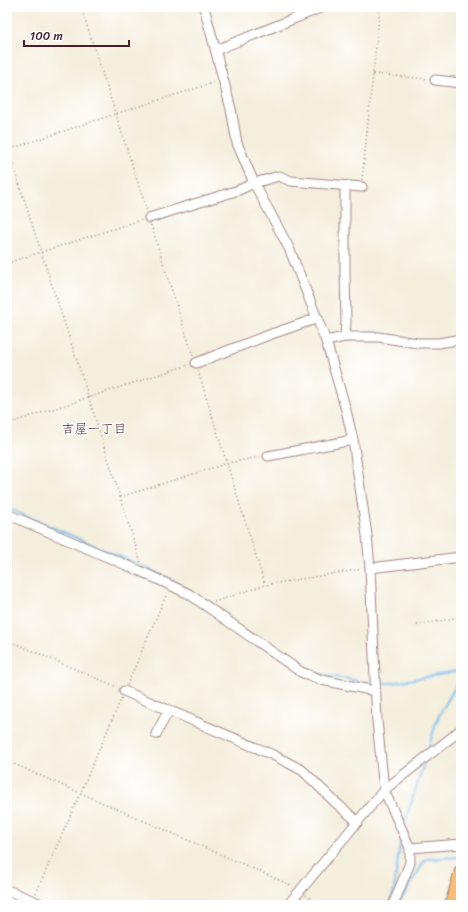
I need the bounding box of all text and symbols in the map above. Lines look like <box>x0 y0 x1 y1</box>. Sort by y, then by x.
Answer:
scale bar <box>24 22 129 48</box>
text: 100 m <box>30 25 63 47</box>
district label: 吉屋一丁目 <box>61 417 127 440</box>

